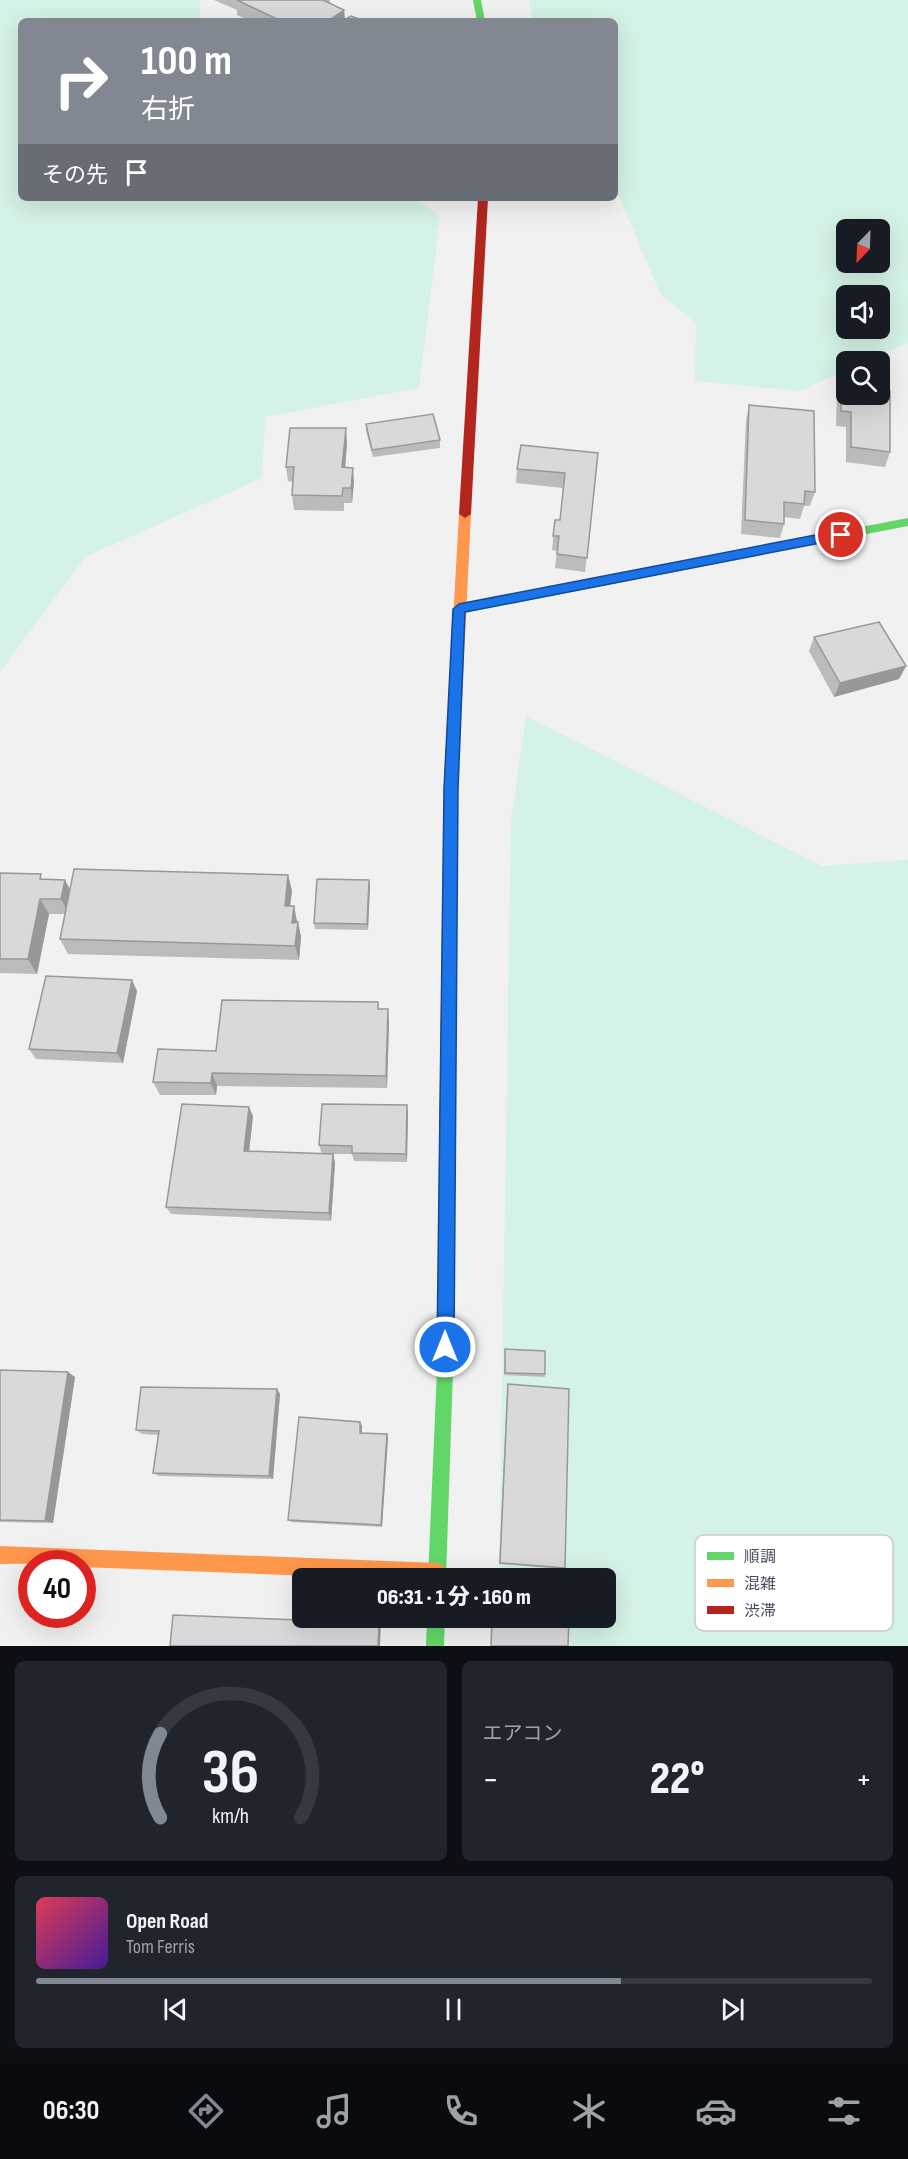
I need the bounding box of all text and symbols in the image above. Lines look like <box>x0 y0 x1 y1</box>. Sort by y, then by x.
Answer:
text: 100 m <box>141 36 232 87</box>
icon: right <box>42 42 120 120</box>
text: 右折 <box>141 94 195 126</box>
icon: arrive <box>120 156 153 189</box>
text: その先 <box>42 162 108 189</box>
north arrow <box>836 219 890 273</box>
map controls <box>836 219 890 405</box>
button: sound <box>836 285 890 339</box>
button: search <box>836 351 890 405</box>
pin <box>815 509 866 560</box>
icon: arrive <box>824 518 857 551</box>
position arrow <box>413 1315 477 1379</box>
legend <box>695 1535 893 1631</box>
text: 順調 <box>744 1548 776 1567</box>
speed limit sign: 40 <box>18 1550 96 1628</box>
text: 混雑 <box>744 1575 776 1594</box>
text: 06:31 · 1 分 · 160 m <box>377 1584 531 1611</box>
text: 渋滞 <box>744 1602 776 1621</box>
text: エアコン <box>483 1722 563 1746</box>
text: 36 <box>202 1736 259 1811</box>
text: 22° <box>650 1752 705 1807</box>
text: − <box>483 1760 499 1800</box>
text: + <box>856 1760 872 1800</box>
text: km/h <box>212 1804 249 1829</box>
text: Open Road <box>126 1908 208 1935</box>
text: Tom Ferris <box>126 1935 195 1959</box>
icon: previous <box>159 1993 192 2026</box>
icon: pause <box>437 1993 470 2026</box>
icon: next <box>716 1993 749 2026</box>
icon: directions <box>185 2090 227 2132</box>
icon: music <box>313 2090 355 2132</box>
icon: phone <box>440 2090 482 2132</box>
icon: climate <box>568 2090 610 2132</box>
icon: car <box>695 2090 737 2132</box>
icon: filters <box>823 2090 865 2132</box>
text: 06:30 <box>43 2095 99 2127</box>

